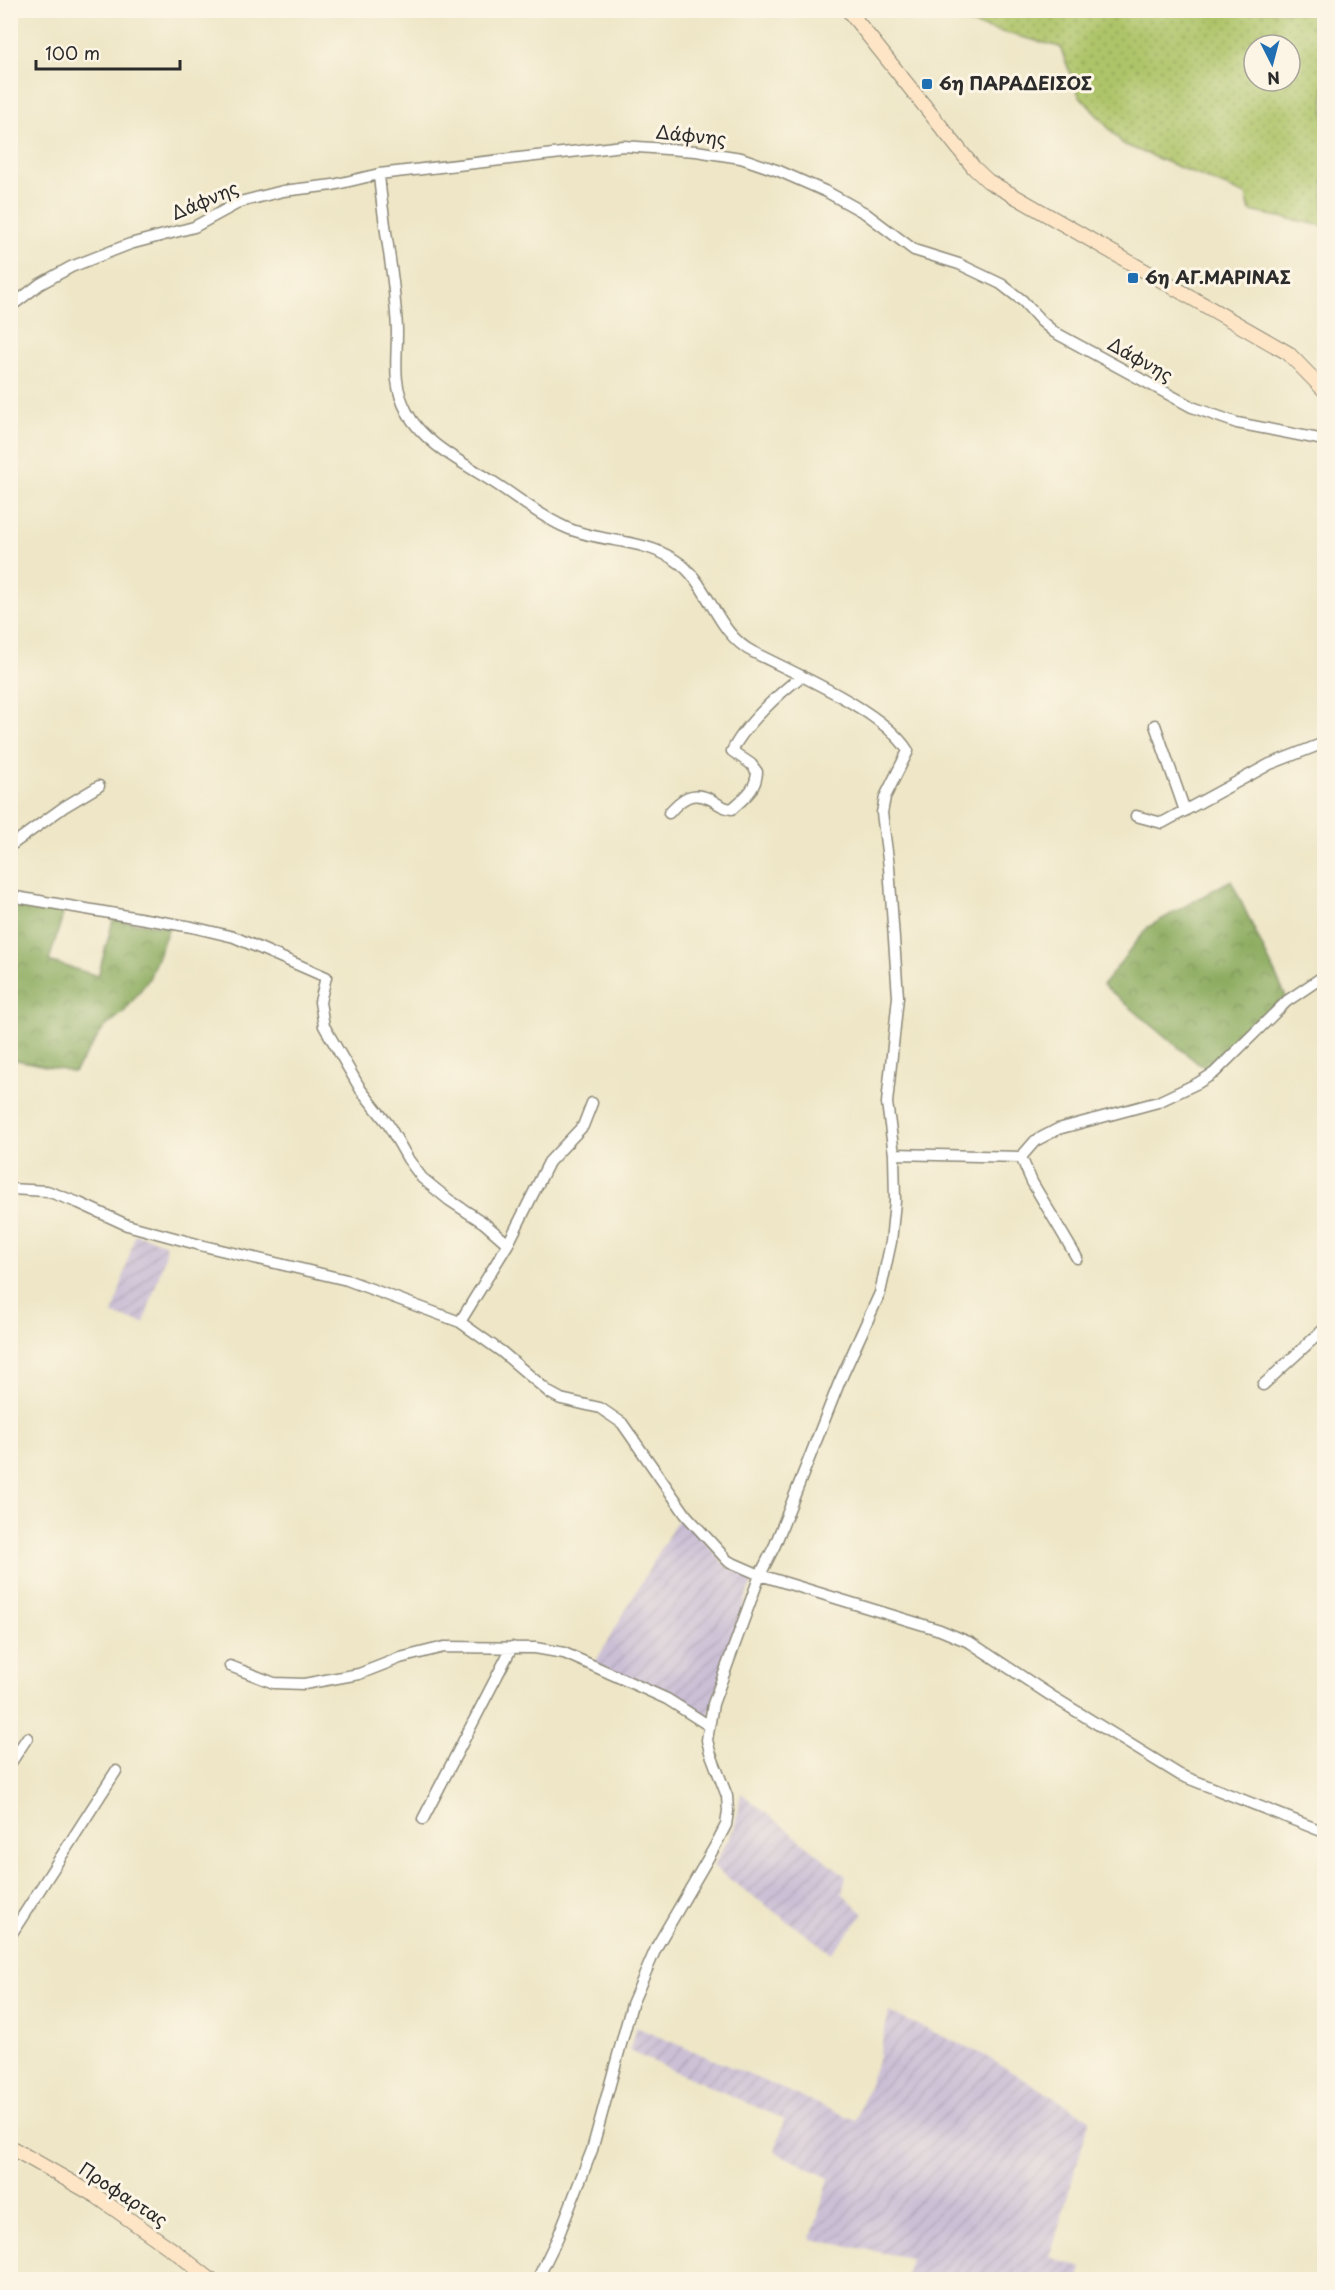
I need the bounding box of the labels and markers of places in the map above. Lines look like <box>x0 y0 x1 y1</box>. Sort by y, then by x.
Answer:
place label: 6η ΠΑΡΑΔΕΙΣΟΣ <box>939 69 1092 96</box>
marker: 6η ΠΑΡΑΔΕΙΣΟΣ <box>920 77 934 91</box>
place label: 6η ΑΓ.ΜΑΡΙΝΑΣ <box>1145 263 1291 290</box>
marker: 6η ΑΓ.ΜΑΡΙΝΑΣ <box>1126 271 1140 285</box>

